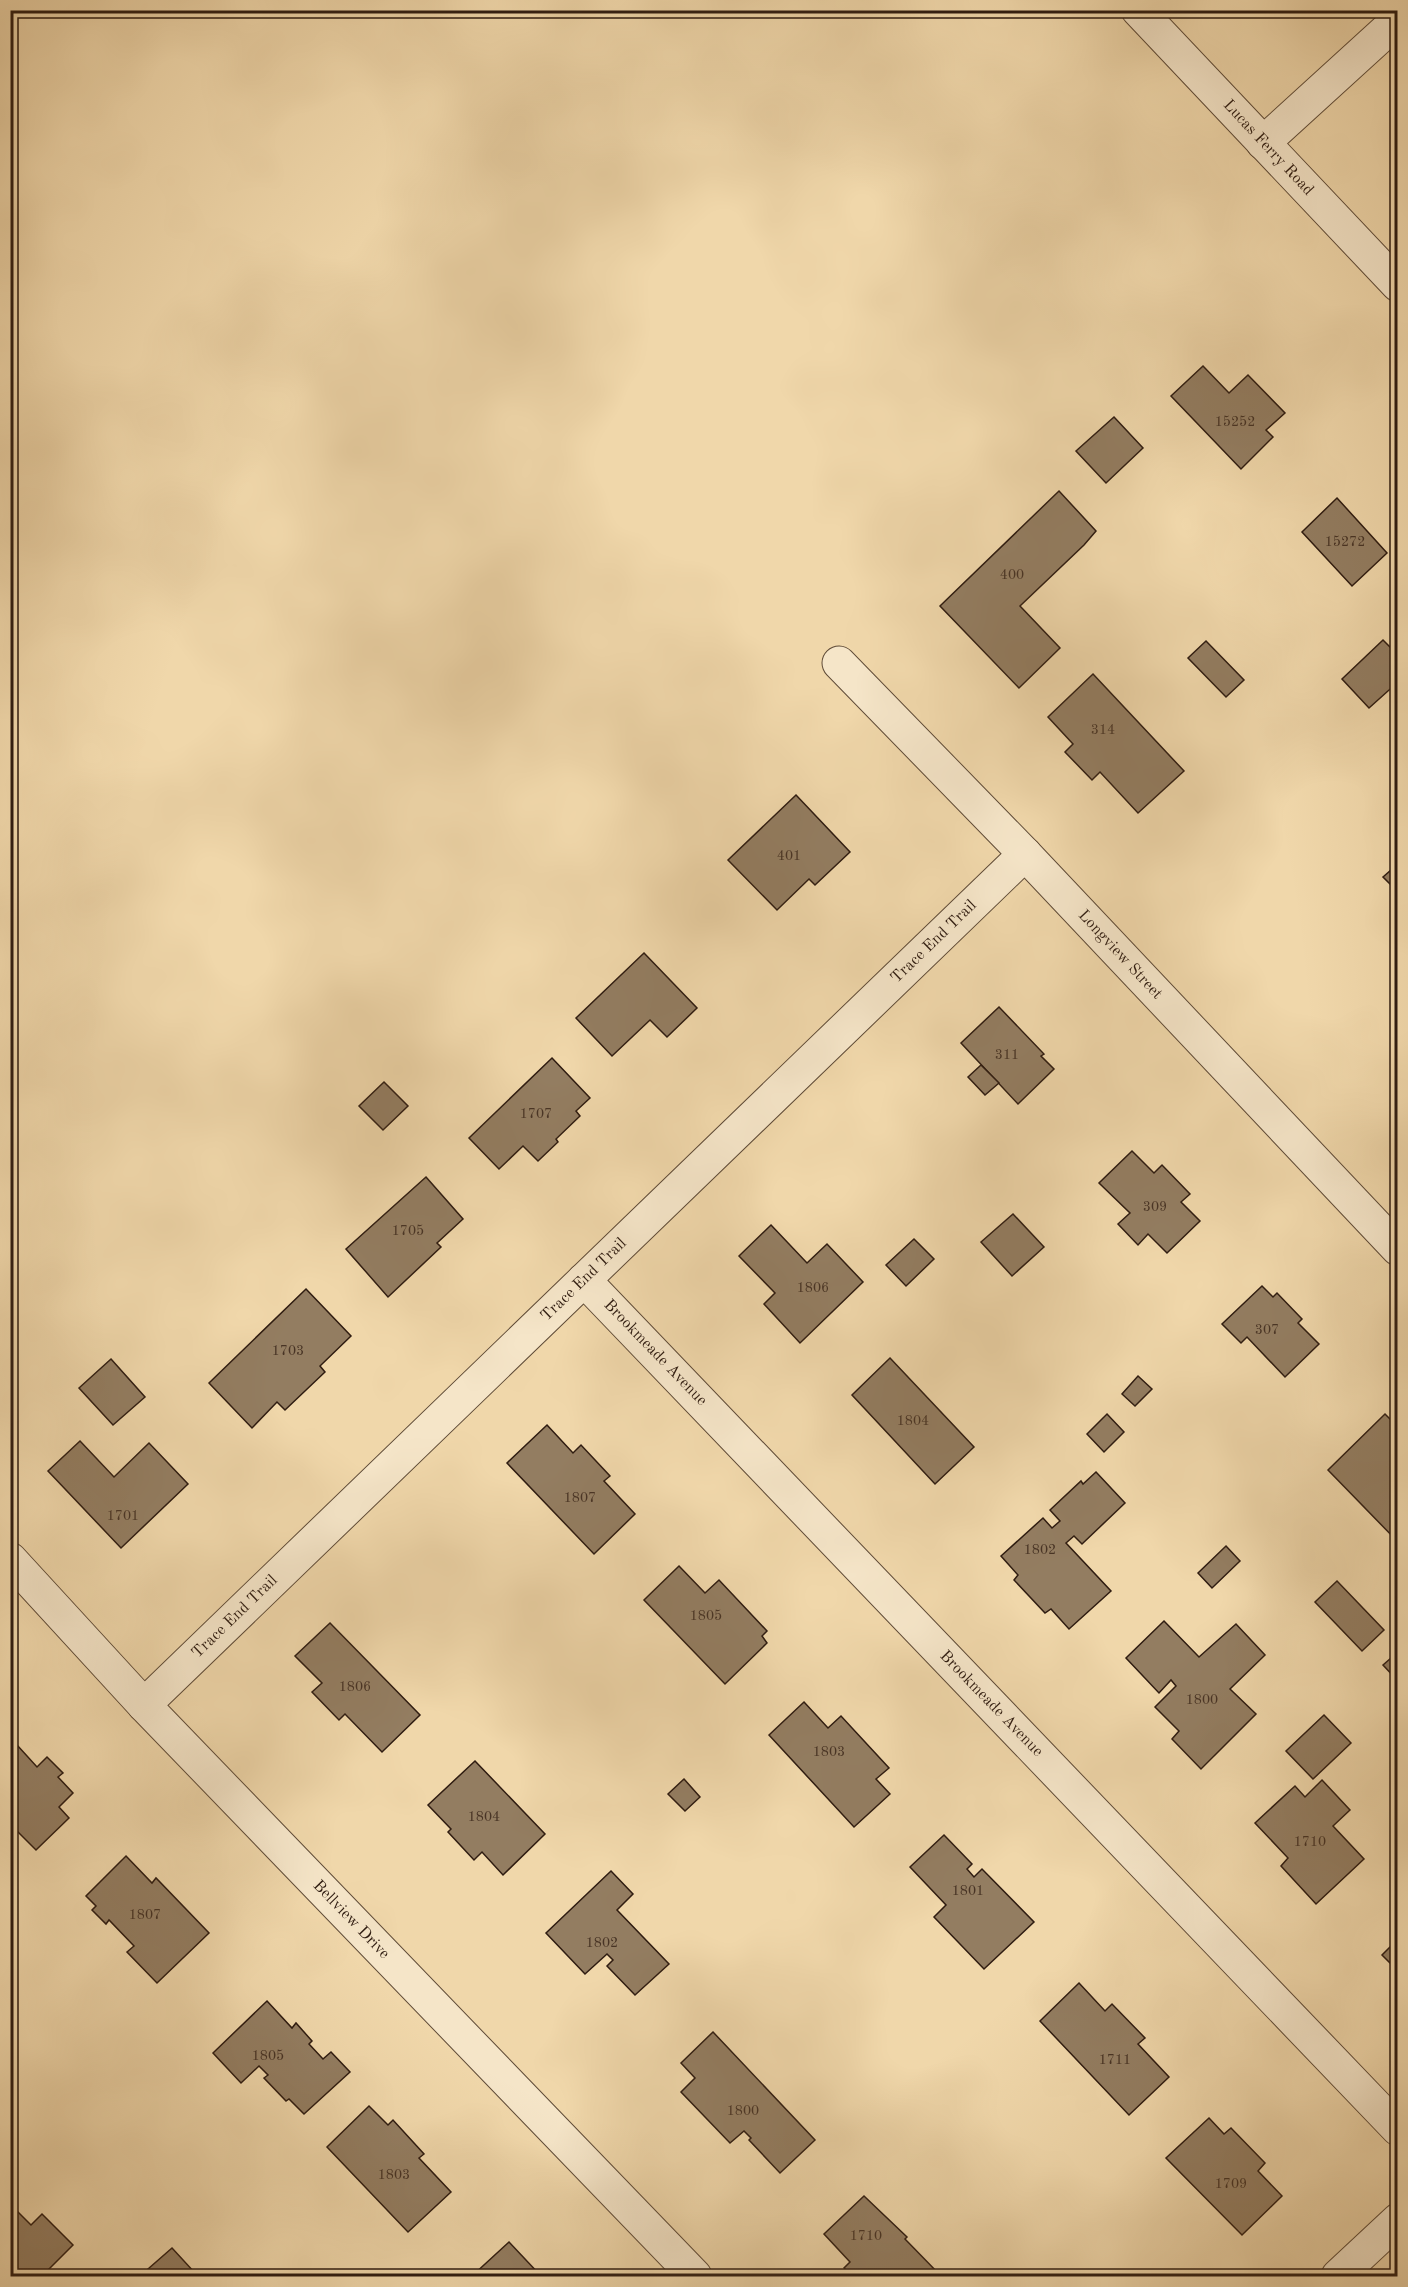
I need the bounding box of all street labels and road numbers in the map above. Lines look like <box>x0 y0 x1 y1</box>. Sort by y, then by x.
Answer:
street label: Lucas Ferry Road <box>1220 97 1316 199</box>
street label: Trace End Trail <box>888 897 980 987</box>
street label: Longview Street <box>1075 907 1165 1003</box>
street label: Trace End Trail <box>538 1235 630 1325</box>
street label: Brookmeade Avenue <box>600 1297 710 1409</box>
street label: Trace End Trail <box>189 1572 281 1662</box>
street label: Brookmeade Avenue <box>936 1648 1046 1760</box>
street label: Bellview Drive <box>310 1878 392 1962</box>

